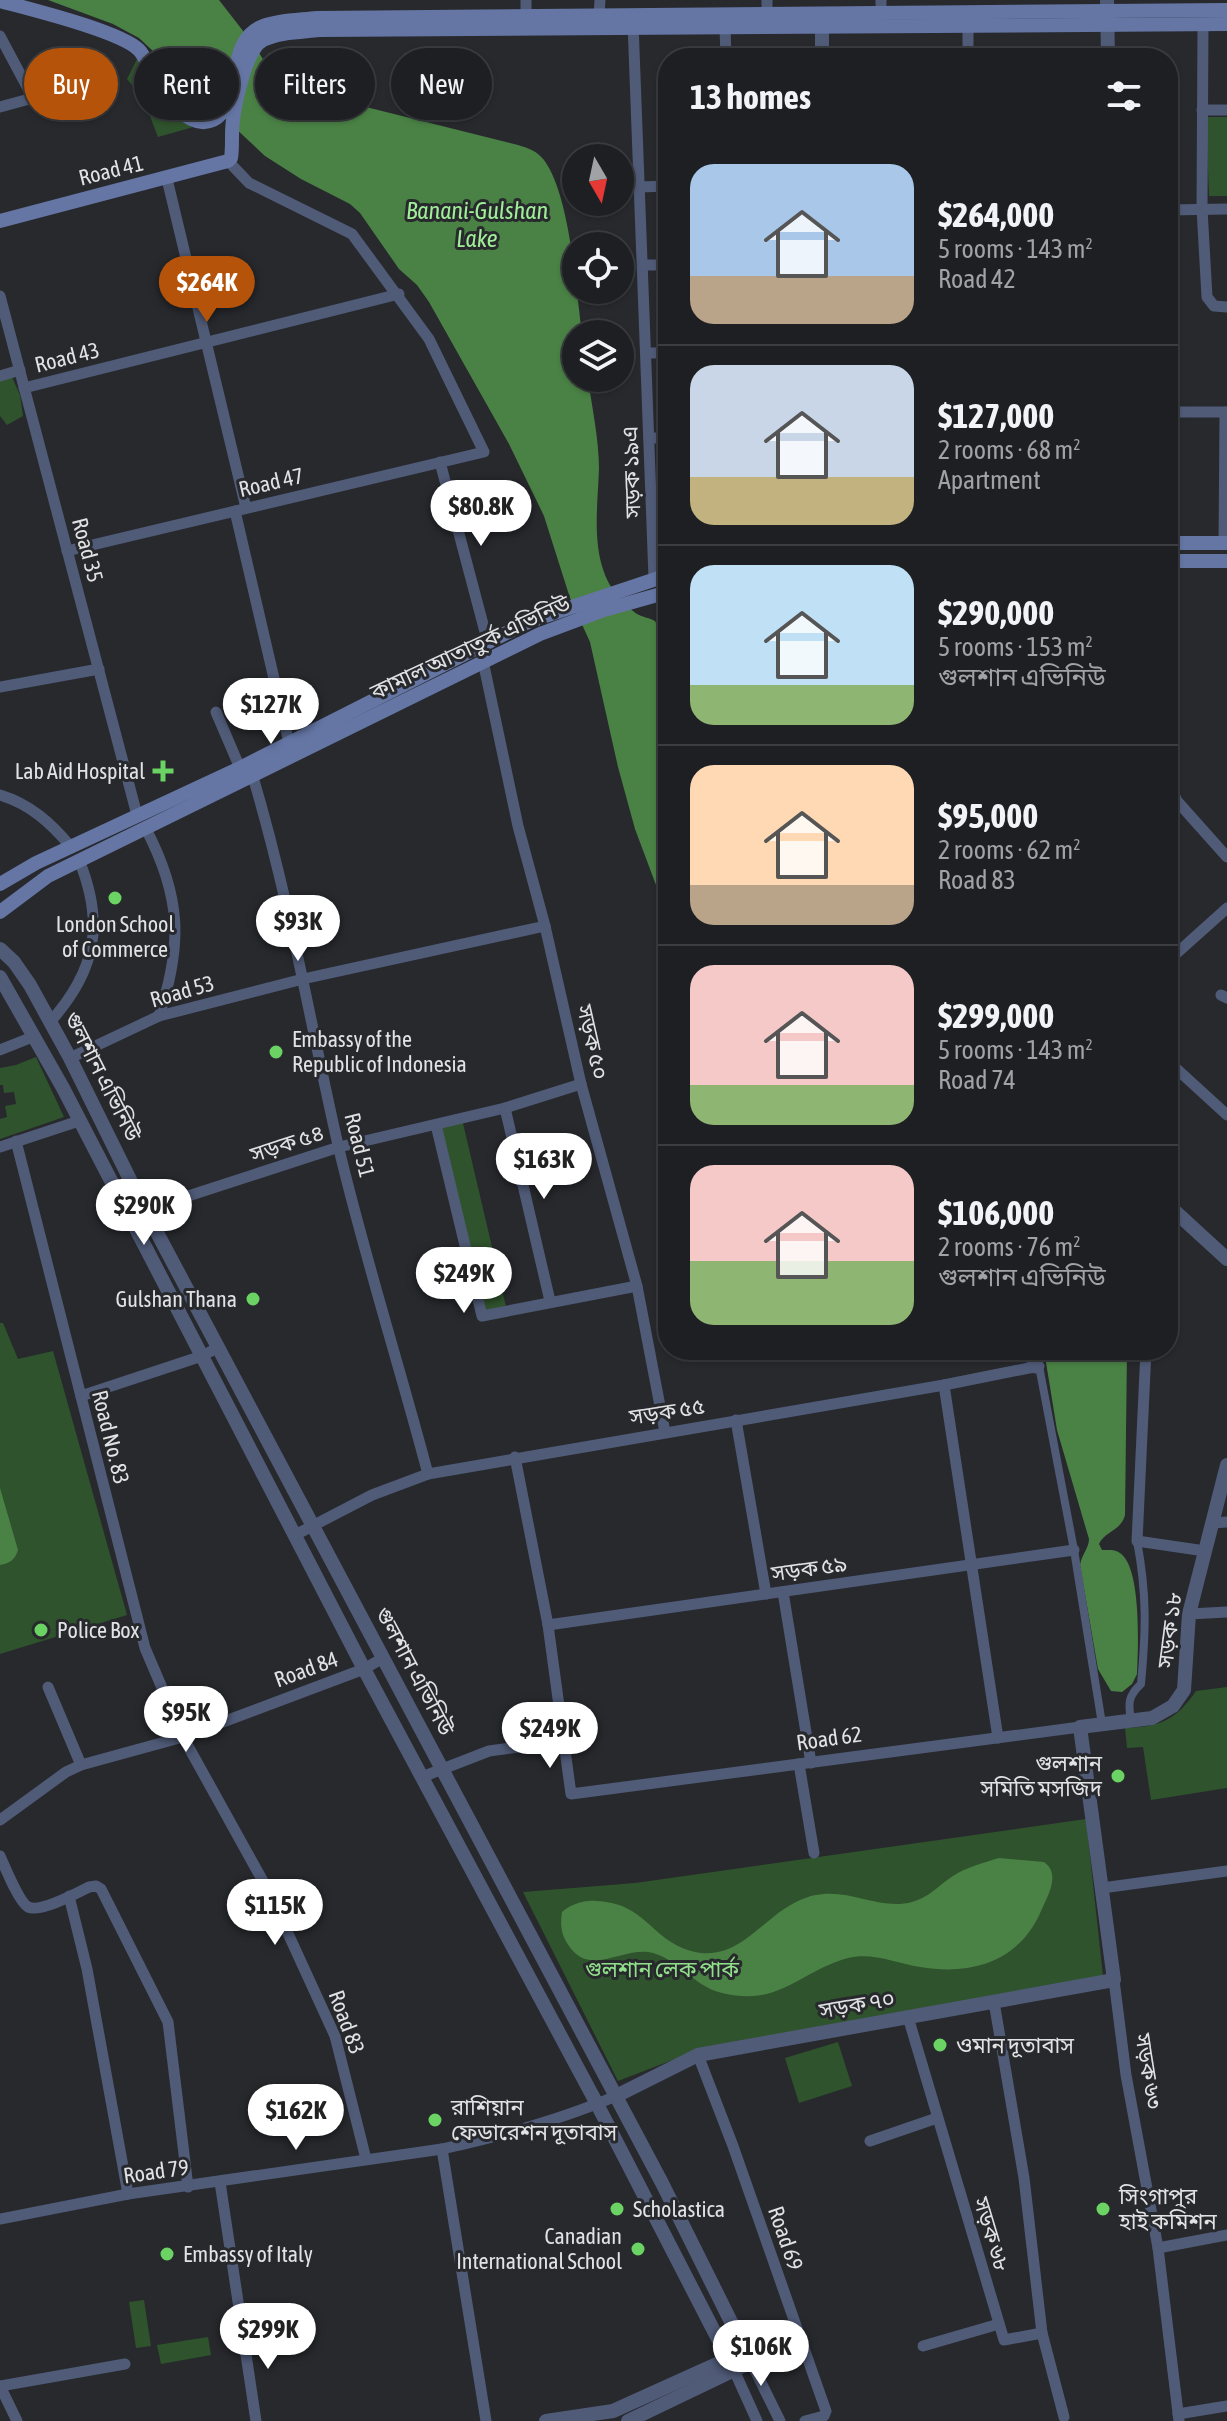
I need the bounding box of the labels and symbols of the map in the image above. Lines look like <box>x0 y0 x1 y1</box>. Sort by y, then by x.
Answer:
north arrow <box>562 144 634 216</box>
street label: Road 41 <box>76 149 146 191</box>
water label: Banani-Gulshan Lake <box>406 197 548 252</box>
pin: $264K <box>151 256 263 324</box>
street label: Road 43 <box>32 336 102 378</box>
street label: সড়ক ১৯এ <box>616 425 646 520</box>
street label: Road 47 <box>236 462 306 502</box>
pin: $80.8K <box>416 480 546 548</box>
street label: Road 35 <box>67 515 109 585</box>
street label: কামাল আতাতুর্ক এভিনিউ <box>365 589 575 706</box>
pin: $127K <box>215 678 327 746</box>
place label: Lab Aid Hospital <box>15 758 145 784</box>
marker: Lab Aid Hospital <box>152 760 174 782</box>
marker: London School of Commerce <box>106 889 124 907</box>
pin: $93K <box>251 895 345 963</box>
place label: London School of Commerce <box>56 911 174 962</box>
street label: Road 53 <box>147 969 217 1013</box>
street label: সড়ক ৫০ <box>572 1001 614 1082</box>
street label: গুলশান এভিনিউ <box>59 1007 147 1145</box>
place label: Embassy of the Republic of Indonesia <box>292 1026 467 1077</box>
marker: Embassy of the Republic of Indonesia <box>267 1043 285 1061</box>
street label: Road 51 <box>339 1110 381 1180</box>
street label: সড়ক ৫৪ <box>246 1119 327 1167</box>
pin: $163K <box>488 1133 600 1201</box>
pin: $290K <box>88 1179 200 1247</box>
pin: $249K <box>408 1247 520 1315</box>
place label: Gulshan Thana <box>116 1286 237 1312</box>
marker: Gulshan Thana <box>244 1290 262 1308</box>
street label: Road No. 83 <box>87 1387 135 1487</box>
street label: সড়ক ৫৫ <box>626 1392 707 1430</box>
street label: সড়ক ৫৯ <box>768 1550 849 1586</box>
street label: সড়ক ১৮ <box>1151 1591 1187 1670</box>
street label: গুলশান এভিনিউ <box>370 1602 460 1740</box>
place label: Police Box <box>57 1617 139 1643</box>
marker: Police Box <box>32 1621 50 1639</box>
street label: Road 84 <box>271 1646 341 1692</box>
pin: $95K <box>139 1686 233 1754</box>
pin: $249K <box>494 1702 606 1770</box>
street label: Road 62 <box>795 1721 863 1755</box>
place label: গুলশান সমিতি মসজিদ <box>979 1750 1103 1801</box>
marker: গুলশান সমিতি মসজিদ <box>1109 1767 1127 1785</box>
pin: $115K <box>219 1879 331 1947</box>
park label: গুলশান লেক পার্ক <box>585 1956 739 1982</box>
street label: সড়ক ৭০ <box>816 1985 897 2024</box>
street label: Road 83 <box>324 1987 370 2057</box>
street label: সড়ক ৬৩ <box>1130 2030 1168 2111</box>
place label: ওমান দূতাবাস <box>956 2032 1074 2058</box>
marker: ওমান দূতাবাস <box>931 2036 949 2054</box>
pin: $162K <box>240 2084 352 2152</box>
place label: রাশিয়ান ফেডারেশন দূতাবাস <box>450 2094 618 2145</box>
marker: রাশিয়ান ফেডারেশন দূতাবাস <box>426 2111 444 2129</box>
street label: Road 79 <box>122 2154 190 2188</box>
place label: সিংগাপুর হাই কমিশন <box>1118 2183 1217 2234</box>
street label: সড়ক ৬৮ <box>968 2193 1016 2274</box>
place label: Scholastica <box>633 2196 725 2222</box>
marker: Scholastica <box>608 2200 626 2218</box>
marker: সিংগাপুর হাই কমিশন <box>1094 2200 1112 2218</box>
street label: Road 69 <box>763 2203 809 2273</box>
place label: Canadian International School <box>456 2223 622 2274</box>
marker: Canadian International School <box>629 2240 647 2258</box>
place label: Embassy of Italy <box>183 2241 313 2267</box>
marker: Embassy of Italy <box>158 2245 176 2263</box>
pin: $299K <box>212 2303 324 2371</box>
pin: $106K <box>705 2320 817 2388</box>

